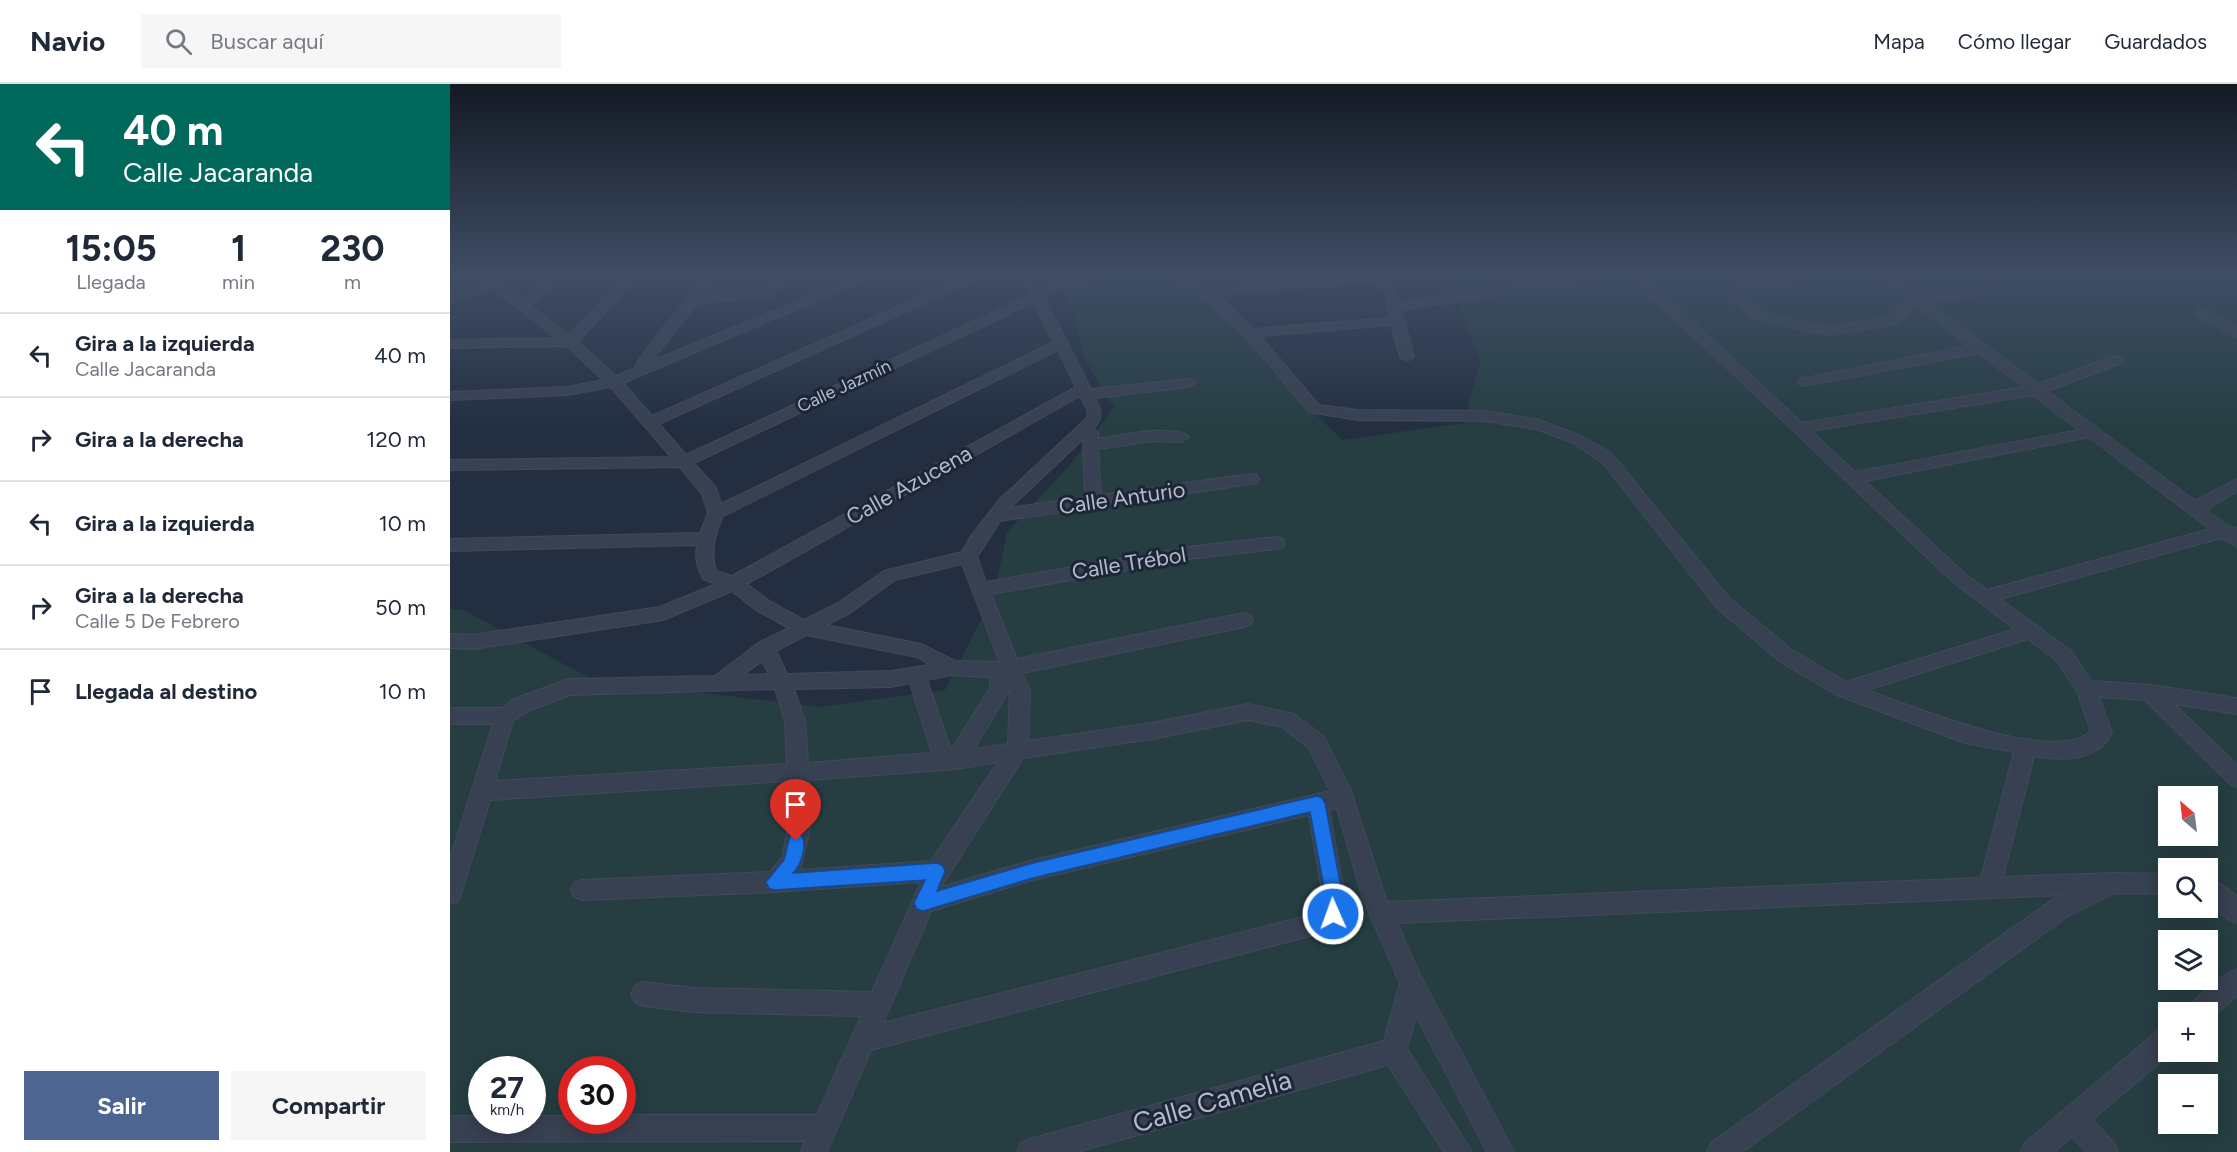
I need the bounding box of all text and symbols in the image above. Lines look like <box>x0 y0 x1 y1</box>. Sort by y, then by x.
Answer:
search box <box>141 14 561 68</box>
text: Navio <box>30 24 105 58</box>
icon: search <box>162 25 195 58</box>
text: Buscar aquí <box>210 28 324 55</box>
text: Mapa <box>1873 29 1925 54</box>
text: Cómo llegar <box>1958 29 2071 54</box>
text: Guardados <box>2104 29 2207 54</box>
text: 40 m <box>123 105 223 156</box>
icon: left <box>24 108 102 186</box>
text: Calle Jacaranda <box>123 156 313 189</box>
text: 15:05 <box>65 227 157 270</box>
text: 1 <box>231 227 246 270</box>
text: 230 <box>320 227 385 270</box>
text: Llegada <box>76 270 146 294</box>
text: min <box>222 270 255 294</box>
text: m <box>344 270 361 294</box>
text: Gira a la izquierda <box>75 330 255 357</box>
icon: left <box>24 339 57 372</box>
text: 40 m <box>374 342 426 369</box>
street label: Calle Jazmín <box>793 355 895 417</box>
text: Calle Jacaranda <box>75 357 216 381</box>
icon: right <box>24 423 57 456</box>
text: Gira a la derecha <box>75 426 244 453</box>
text: 120 m <box>366 426 426 453</box>
street label: Calle Azucena <box>841 439 977 531</box>
street label: Calle Anturio <box>1057 476 1187 520</box>
icon: left <box>24 507 57 540</box>
text: Gira a la izquierda <box>75 510 255 537</box>
text: 10 m <box>379 510 426 537</box>
street label: Calle Trébol <box>1070 541 1188 585</box>
text: Gira a la derecha <box>75 582 244 609</box>
icon: right <box>24 591 57 624</box>
text: 50 m <box>375 594 426 621</box>
text: Calle 5 De Febrero <box>75 609 240 633</box>
icon: arrive <box>24 675 57 708</box>
text: Llegada al destino <box>75 678 257 705</box>
text: 10 m <box>379 678 426 705</box>
pin <box>770 779 821 841</box>
north arrow <box>2158 786 2218 846</box>
map controls <box>2158 786 2218 1134</box>
icon: arrive <box>779 788 812 821</box>
button: search <box>2158 858 2218 918</box>
position arrow <box>1301 882 1365 946</box>
button: layers <box>2158 930 2218 990</box>
button: + <box>2158 1002 2218 1062</box>
speed limit sign: 30 <box>558 1056 636 1134</box>
street label: Calle Camelia <box>1129 1063 1295 1139</box>
text: 27 <box>490 1069 524 1106</box>
button: Salir <box>24 1071 219 1140</box>
button: Compartir <box>231 1071 426 1140</box>
button: − <box>2158 1074 2218 1134</box>
text: km/h <box>490 1101 524 1119</box>

